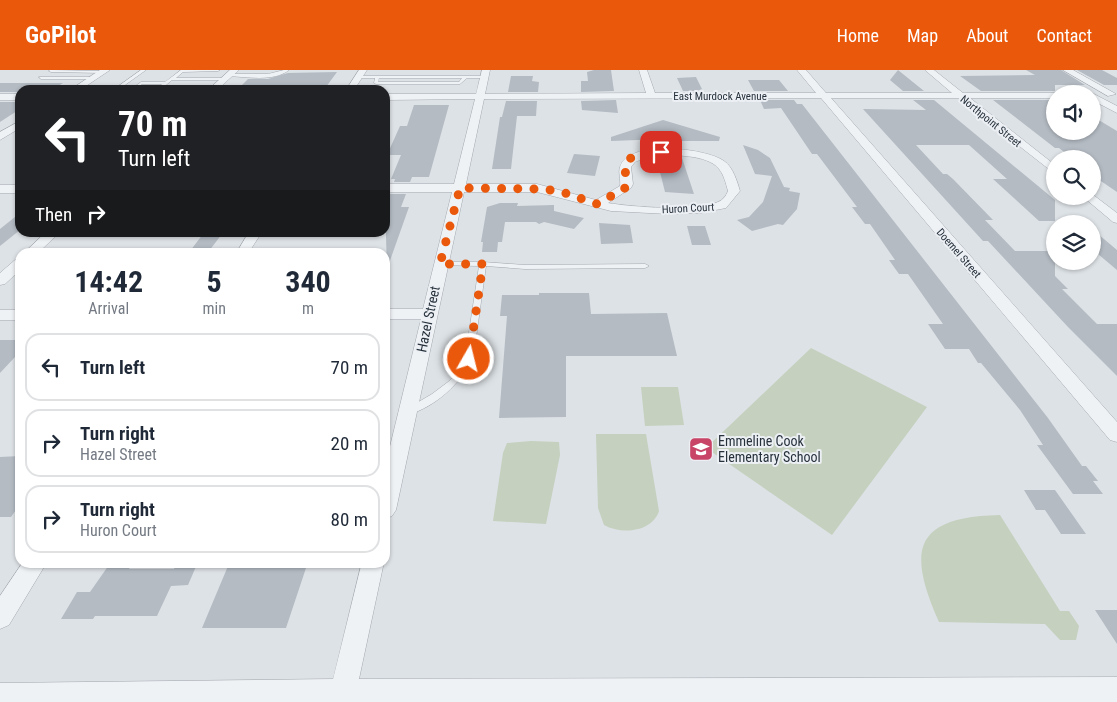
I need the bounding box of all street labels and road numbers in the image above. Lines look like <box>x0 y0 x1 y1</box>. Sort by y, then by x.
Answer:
street label: East Murdock Avenue <box>673 90 767 103</box>
street label: Northpoint Street <box>957 93 1024 150</box>
street label: Huron Court <box>661 201 715 216</box>
street label: Doemel Street <box>934 226 984 281</box>
street label: Hazel Street <box>413 284 443 354</box>

